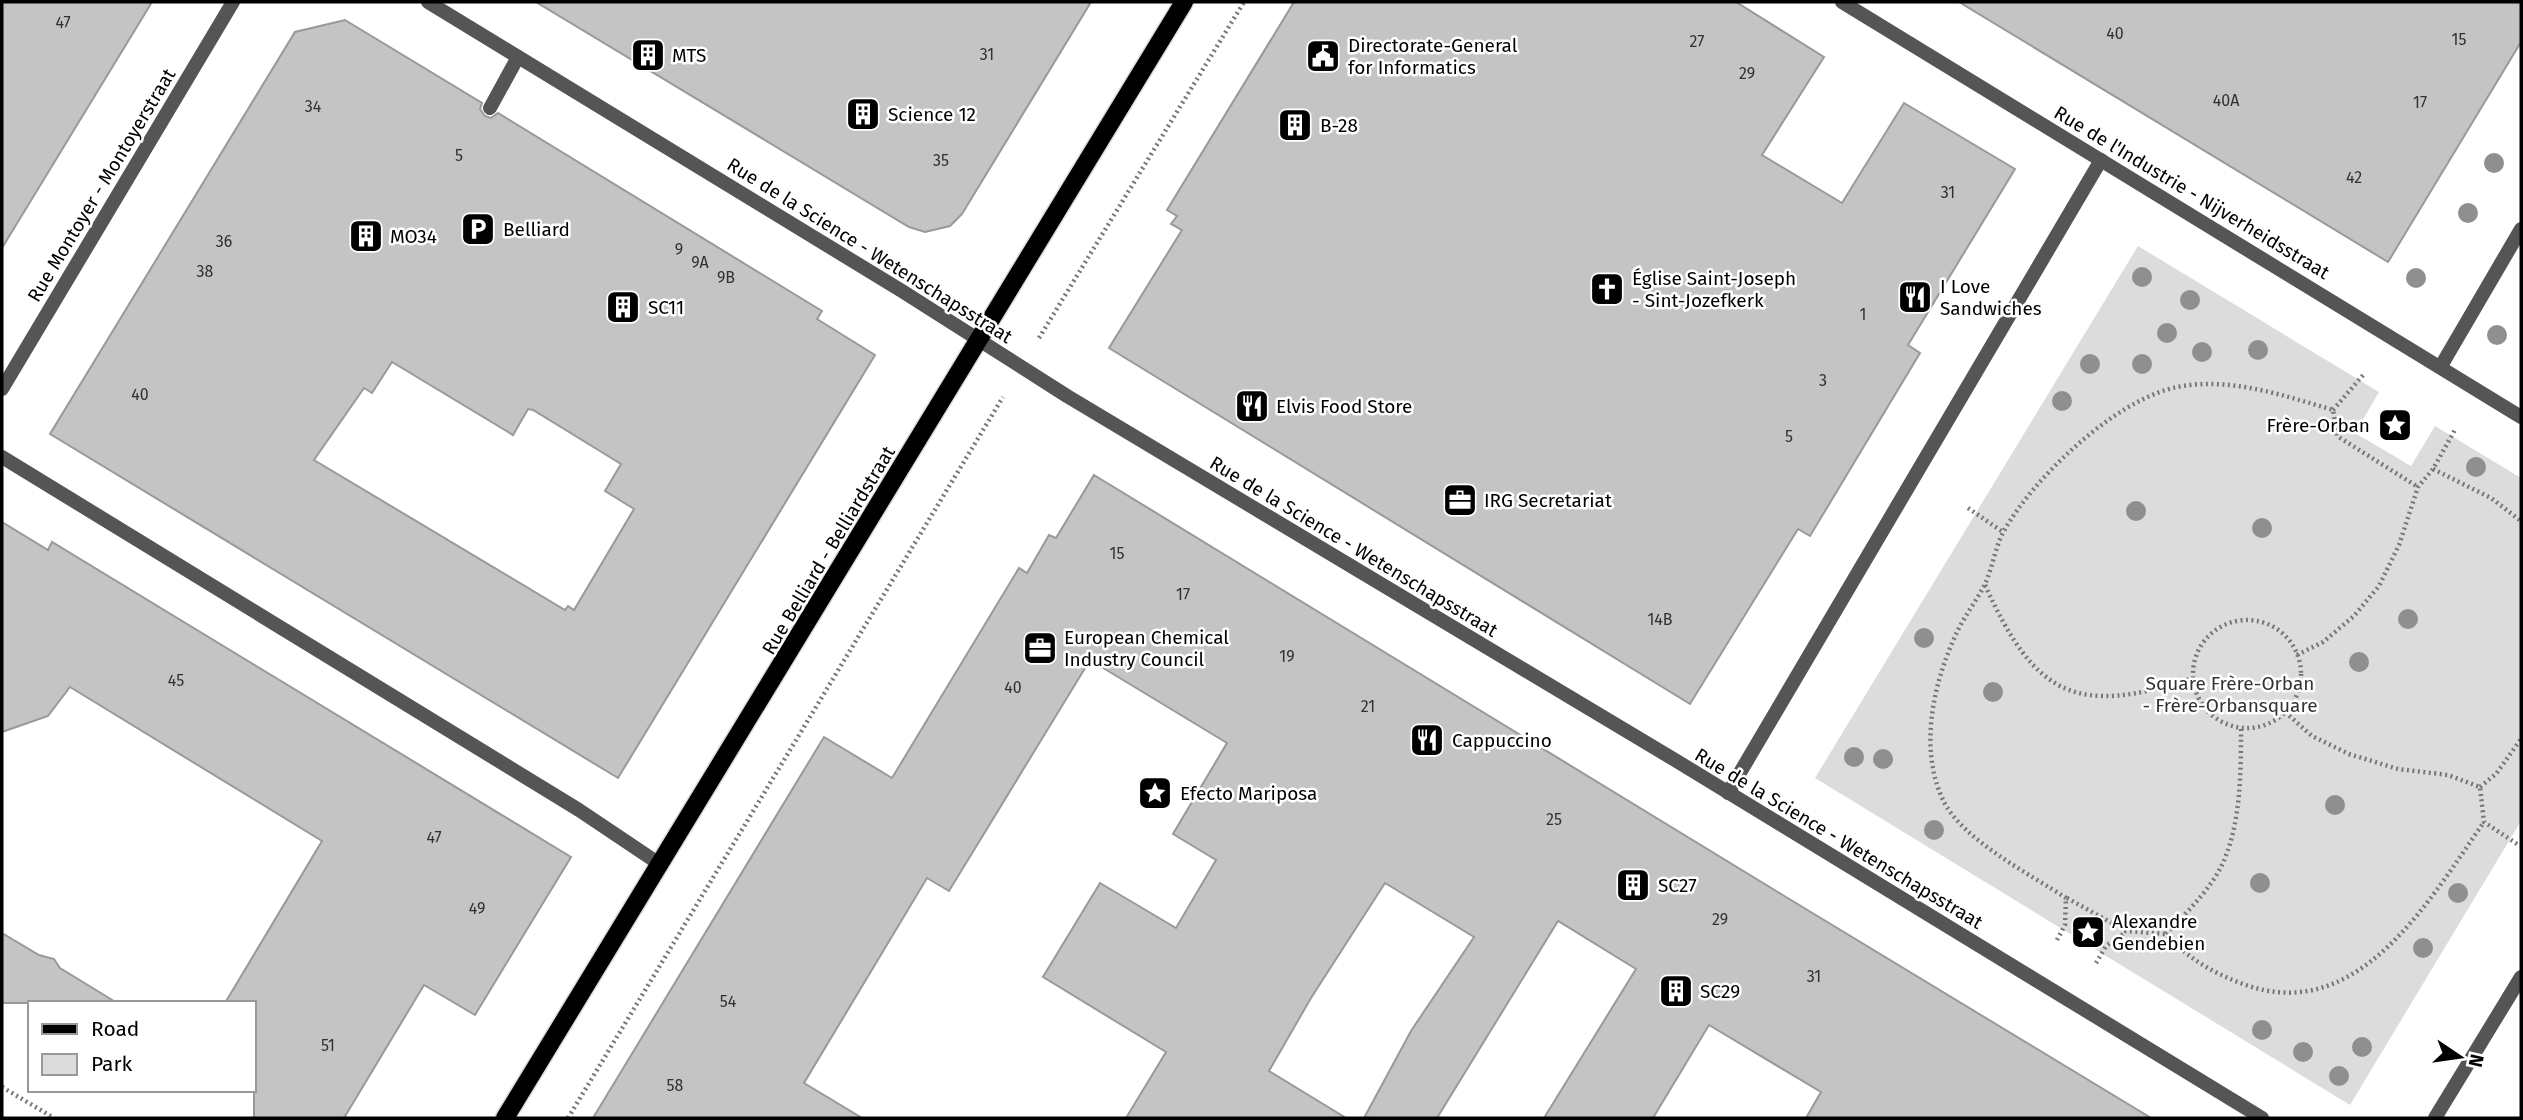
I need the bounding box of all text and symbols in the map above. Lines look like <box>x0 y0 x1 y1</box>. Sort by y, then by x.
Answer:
house number: 47 <box>55 13 71 32</box>
house number: 40 <box>2106 24 2124 43</box>
house number: 15 <box>2452 30 2466 49</box>
house number: 27 <box>1690 32 1704 51</box>
place label: Directorate-General for Informatics <box>1348 34 1518 79</box>
building icon: MTS <box>629 36 667 74</box>
public building icon: Directorate-General for Informatics <box>1304 37 1342 75</box>
place label: MTS <box>672 44 706 67</box>
house number: 31 <box>980 45 994 64</box>
street label: Rue Montoyer - Montoyerstraat <box>22 64 180 306</box>
house number: 29 <box>1739 64 1755 83</box>
house number: 40A <box>2213 91 2240 110</box>
house number: 17 <box>2413 93 2427 112</box>
building icon: Science 12 <box>844 95 882 133</box>
house number: 34 <box>305 97 322 116</box>
street label: Rue de l'Industrie - Nijverheidsstraat <box>2050 101 2334 284</box>
place label: Science 12 <box>888 103 976 126</box>
building icon: B-28 <box>1276 106 1314 144</box>
place label: B-28 <box>1320 114 1358 137</box>
house number: 5 <box>455 146 463 165</box>
house number: 35 <box>933 151 949 170</box>
street label: Rue de la Science - Wetenschapsstraat <box>723 153 1017 348</box>
house number: 42 <box>2346 168 2362 187</box>
house number: 31 <box>1941 183 1955 202</box>
parking icon: Belliard <box>459 210 497 248</box>
building icon: MO34 <box>347 217 385 255</box>
place label: Belliard <box>503 218 570 241</box>
place label: MO34 <box>390 225 437 248</box>
house number: 36 <box>216 232 232 251</box>
house number: 9 <box>675 240 683 259</box>
house number: 9A <box>691 253 710 272</box>
house number: 38 <box>197 262 214 281</box>
place label: Église Saint-Joseph - Sint-Jozefkerk <box>1632 267 1796 312</box>
house number: 9B <box>717 268 735 287</box>
church icon: Église Saint-Joseph - Sint-Jozefkerk <box>1588 270 1626 308</box>
place label: I Love Sandwiches <box>1940 275 2042 320</box>
restaurant icon: I Love Sandwiches <box>1896 278 1934 316</box>
building icon: SC11 <box>604 288 642 326</box>
place label: SC11 <box>648 296 684 319</box>
house number: 1 <box>1860 305 1866 324</box>
house number: 3 <box>1819 371 1827 390</box>
house number: 40 <box>131 385 149 404</box>
restaurant icon: Elvis Food Store <box>1233 387 1271 425</box>
place label: Elvis Food Store <box>1276 395 1412 418</box>
place icon: Frère-Orban <box>2376 406 2414 444</box>
place label: Frère-Orban <box>2266 414 2370 437</box>
house number: 5 <box>1785 427 1793 446</box>
street label: Rue Belliard - Belliardstraat <box>757 442 900 659</box>
street label: Rue de la Science - Wetenschapsstraat <box>1206 451 1502 642</box>
office icon: IRG Secretariat <box>1441 481 1479 519</box>
place label: IRG Secretariat <box>1484 489 1612 512</box>
house number: 15 <box>1110 544 1124 563</box>
house number: 17 <box>1176 585 1190 604</box>
house number: 14B <box>1647 610 1673 629</box>
place label: European Chemical Industry Council <box>1064 626 1229 671</box>
office icon: European Chemical Industry Council <box>1021 629 1059 667</box>
house number: 19 <box>1279 647 1295 666</box>
house number: 45 <box>168 671 184 690</box>
park label: Square Frère-Orban - Frère-Orbansquare <box>2142 672 2318 717</box>
house number: 40 <box>1004 678 1022 697</box>
house number: 21 <box>1361 697 1375 716</box>
restaurant icon: Cappuccino <box>1408 721 1446 759</box>
place label: Cappuccino <box>1452 729 1552 752</box>
street label: Rue de la Science - Wetenschapsstraat <box>1691 743 1987 934</box>
place icon: Efecto Mariposa <box>1136 774 1174 812</box>
place label: Efecto Mariposa <box>1180 782 1317 805</box>
house number: 25 <box>1546 810 1562 829</box>
house number: 47 <box>426 828 442 847</box>
building icon: SC27 <box>1614 866 1652 904</box>
place label: SC27 <box>1658 874 1697 897</box>
house number: 49 <box>469 899 485 918</box>
house number: 29 <box>1712 910 1728 929</box>
place label: Alexandre Gendebien <box>2112 910 2205 955</box>
place icon: Alexandre Gendebien <box>2069 913 2107 951</box>
house number: 31 <box>1807 967 1821 986</box>
building icon: SC29 <box>1657 972 1695 1010</box>
place label: SC29 <box>1700 980 1740 1003</box>
house number: 54 <box>720 992 737 1011</box>
legend <box>28 1001 256 1092</box>
text: Road <box>91 1016 139 1042</box>
north arrow <box>2425 1022 2495 1092</box>
house number: 51 <box>321 1036 335 1055</box>
text: Park <box>91 1051 133 1077</box>
text: N <box>2463 1052 2489 1069</box>
house number: 58 <box>667 1076 684 1095</box>

